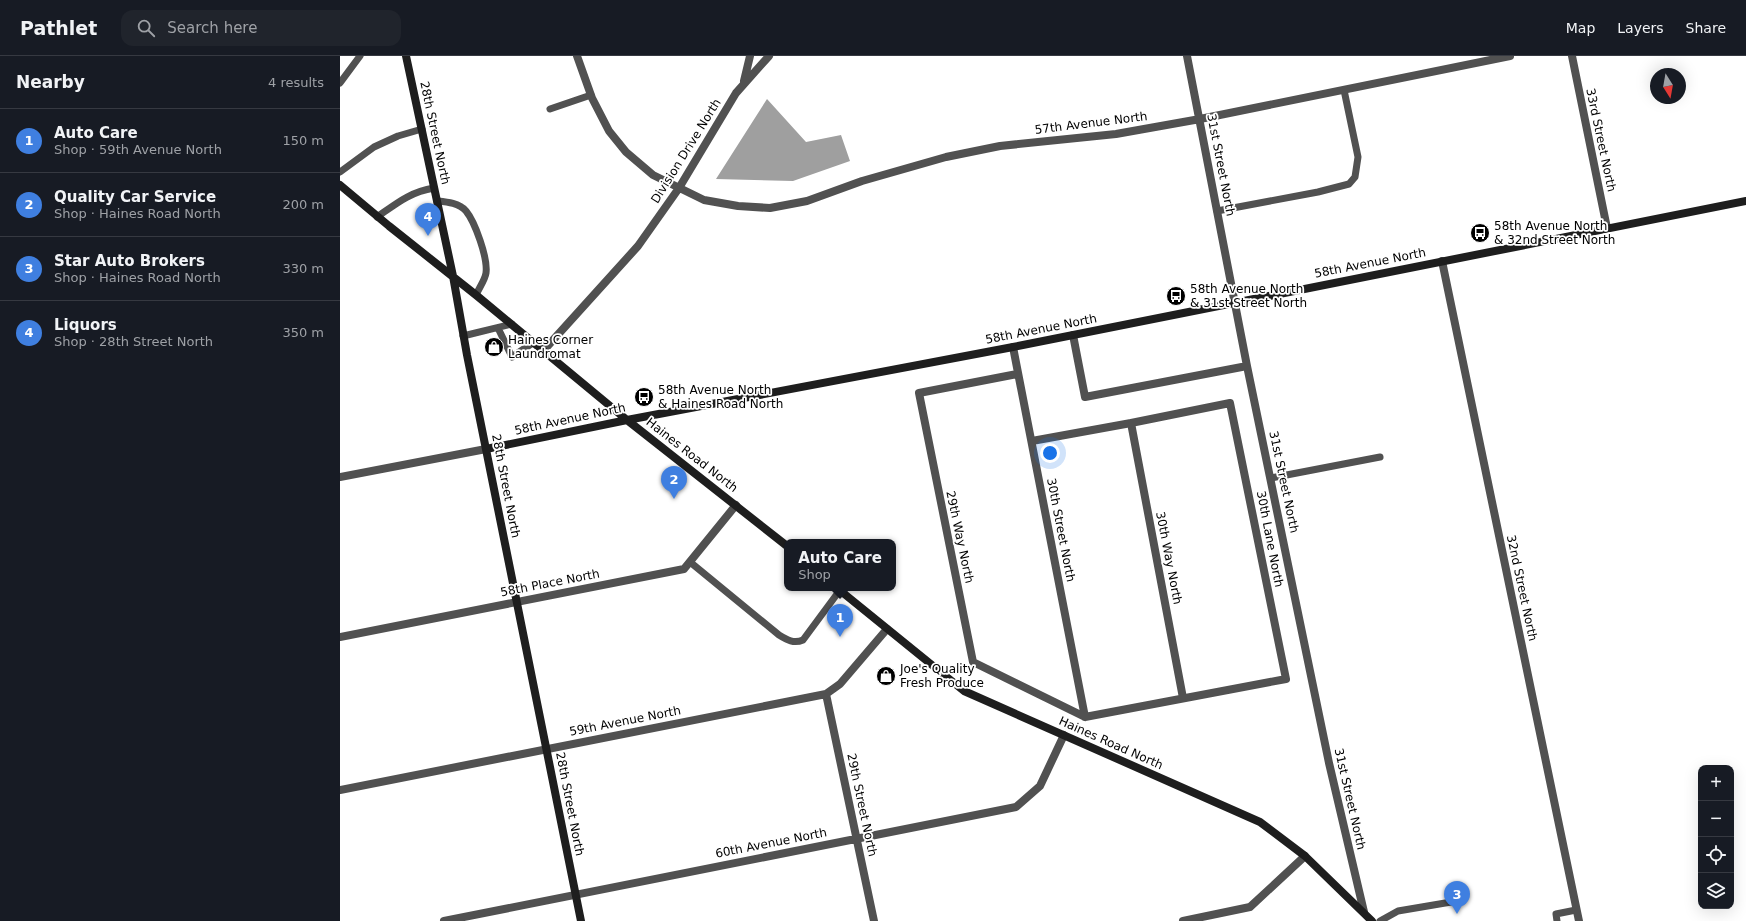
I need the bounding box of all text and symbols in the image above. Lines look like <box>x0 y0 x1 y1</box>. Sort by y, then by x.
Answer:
search box <box>121 10 401 46</box>
text: Pathlet <box>20 17 97 39</box>
icon: search <box>135 17 157 39</box>
text: Search here <box>167 19 257 37</box>
text: Map <box>1566 20 1595 36</box>
text: Layers <box>1617 20 1664 36</box>
text: Share <box>1686 20 1726 36</box>
north arrow <box>1650 68 1686 104</box>
text: Nearby <box>16 72 85 92</box>
text: 4 results <box>268 75 324 90</box>
street label: 28th Street North <box>417 80 453 186</box>
street label: 33rd Street North <box>1583 87 1619 193</box>
street label: Division Drive North <box>648 96 724 206</box>
street label: 57th Avenue North <box>1034 109 1148 137</box>
street label: 31st Street North <box>1204 113 1238 217</box>
text: Auto Care <box>54 124 138 142</box>
text: 1 <box>24 133 34 148</box>
text: 150 m <box>282 133 324 148</box>
text: Shop · 59th Avenue North <box>54 142 222 157</box>
text: Quality Car Service <box>54 188 216 206</box>
text: 2 <box>24 197 34 212</box>
text: 200 m <box>282 197 324 212</box>
pin: 4 <box>415 203 441 236</box>
text: Shop · Haines Road North <box>54 206 221 221</box>
place label: 58th Avenue North & 32nd Street North <box>1494 219 1615 247</box>
bus stop icon: 58th Avenue North & 32nd Street North <box>1469 222 1491 244</box>
street label: 58th Avenue North <box>1313 245 1427 281</box>
text: Star Auto Brokers <box>54 252 205 270</box>
text: 3 <box>24 261 34 276</box>
text: 330 m <box>282 261 324 276</box>
text: Shop · Haines Road North <box>54 270 221 285</box>
place label: 58th Avenue North & 31st Street North <box>1190 282 1307 310</box>
bus stop icon: 58th Avenue North & 31st Street North <box>1165 285 1187 307</box>
street label: 58th Avenue North <box>984 311 1098 347</box>
text: Liquors <box>54 316 117 334</box>
text: 4 <box>24 325 34 340</box>
text: 350 m <box>282 325 324 340</box>
place label: Haines Corner Laundromat <box>508 333 593 361</box>
text: Shop · 28th Street North <box>54 334 213 349</box>
shop icon: Haines Corner Laundromat <box>483 336 505 358</box>
place label: 58th Avenue North & Haines Road North <box>658 383 783 411</box>
bus stop icon: 58th Avenue North & Haines Road North <box>633 386 655 408</box>
street label: 58th Avenue North <box>513 400 627 438</box>
street label: Haines Road North <box>643 415 741 495</box>
street label: 31st Street North <box>1266 430 1302 534</box>
street label: 28th Street North <box>489 433 523 539</box>
your location <box>1040 443 1060 463</box>
pin: 2 <box>661 466 687 499</box>
street label: 30th Street North <box>1044 477 1078 583</box>
street label: 29th Way North <box>943 489 977 585</box>
street label: 30th Lane North <box>1254 490 1286 588</box>
street label: 30th Way North <box>1153 510 1185 606</box>
street label: 32nd Street North <box>1504 534 1540 642</box>
popup <box>784 539 896 591</box>
text: Auto Care <box>798 549 882 567</box>
street label: 58th Place North <box>499 567 601 599</box>
text: Shop <box>798 567 831 582</box>
pin: 1 <box>827 604 853 637</box>
place label: Joe's Quality Fresh Produce <box>899 662 984 690</box>
shop icon: Joe's Quality Fresh Produce <box>875 665 897 687</box>
street label: 59th Avenue North <box>568 703 682 739</box>
street label: Haines Road North <box>1057 714 1165 772</box>
street label: 31st Street North <box>1331 747 1369 851</box>
street label: 28th Street North <box>553 751 587 857</box>
street label: 29th Street North <box>844 752 880 858</box>
map controls <box>1698 765 1734 909</box>
button: + <box>1698 765 1734 801</box>
button: − <box>1698 801 1734 837</box>
street label: 60th Avenue North <box>714 825 828 861</box>
button: locate <box>1698 837 1734 873</box>
button: layers <box>1698 873 1734 909</box>
pin: 3 <box>1444 881 1470 914</box>

